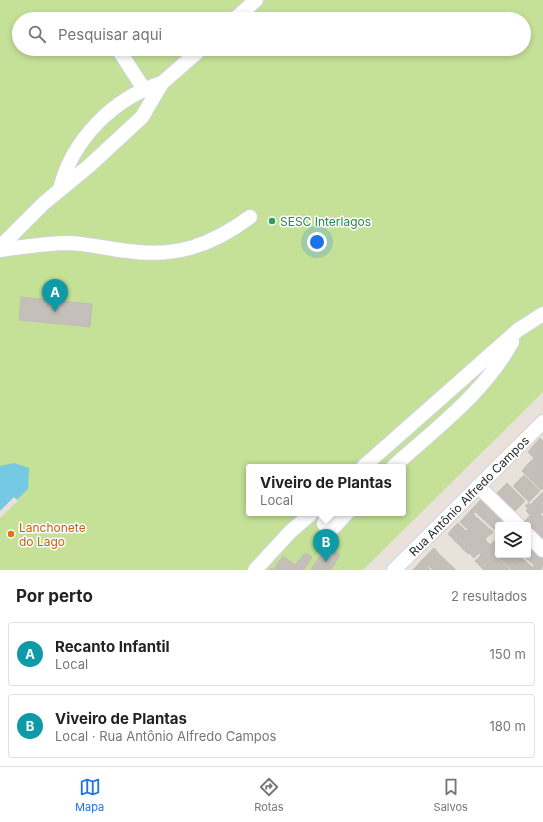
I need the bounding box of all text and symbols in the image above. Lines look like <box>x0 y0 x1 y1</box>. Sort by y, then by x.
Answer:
search box <box>12 12 531 56</box>
icon: search <box>26 23 48 45</box>
text: Pesquisar aqui <box>58 25 162 44</box>
place label: SESC Interlagos <box>280 214 371 229</box>
marker: SESC Interlagos <box>267 216 277 226</box>
your location <box>307 232 327 252</box>
pin: A <box>42 279 68 312</box>
street label: Rua Antônio Alfredo Campos <box>406 433 532 559</box>
popup <box>246 464 406 516</box>
text: Viveiro de Plantas <box>260 473 392 492</box>
text: Local <box>260 492 293 508</box>
place label: Lanchonete do Lago <box>19 520 86 549</box>
map controls <box>495 522 531 558</box>
button: layers <box>495 522 531 558</box>
marker: Lanchonete do Lago <box>6 529 16 539</box>
pin: B <box>313 529 339 562</box>
text: Por perto <box>16 586 93 606</box>
text: 2 resultados <box>451 588 527 604</box>
text: Recanto Infantil <box>55 637 170 656</box>
text: A <box>25 646 35 662</box>
text: 150 m <box>490 646 526 662</box>
text: Local <box>55 656 88 672</box>
text: Viveiro de Plantas <box>55 709 187 728</box>
text: B <box>26 718 34 734</box>
text: 180 m <box>489 718 526 734</box>
text: Local · Rua Antônio Alfredo Campos <box>55 728 276 744</box>
tab: Mapa <box>75 776 104 814</box>
tab: Rotas <box>254 776 283 814</box>
tab: Salvos <box>434 776 468 814</box>

